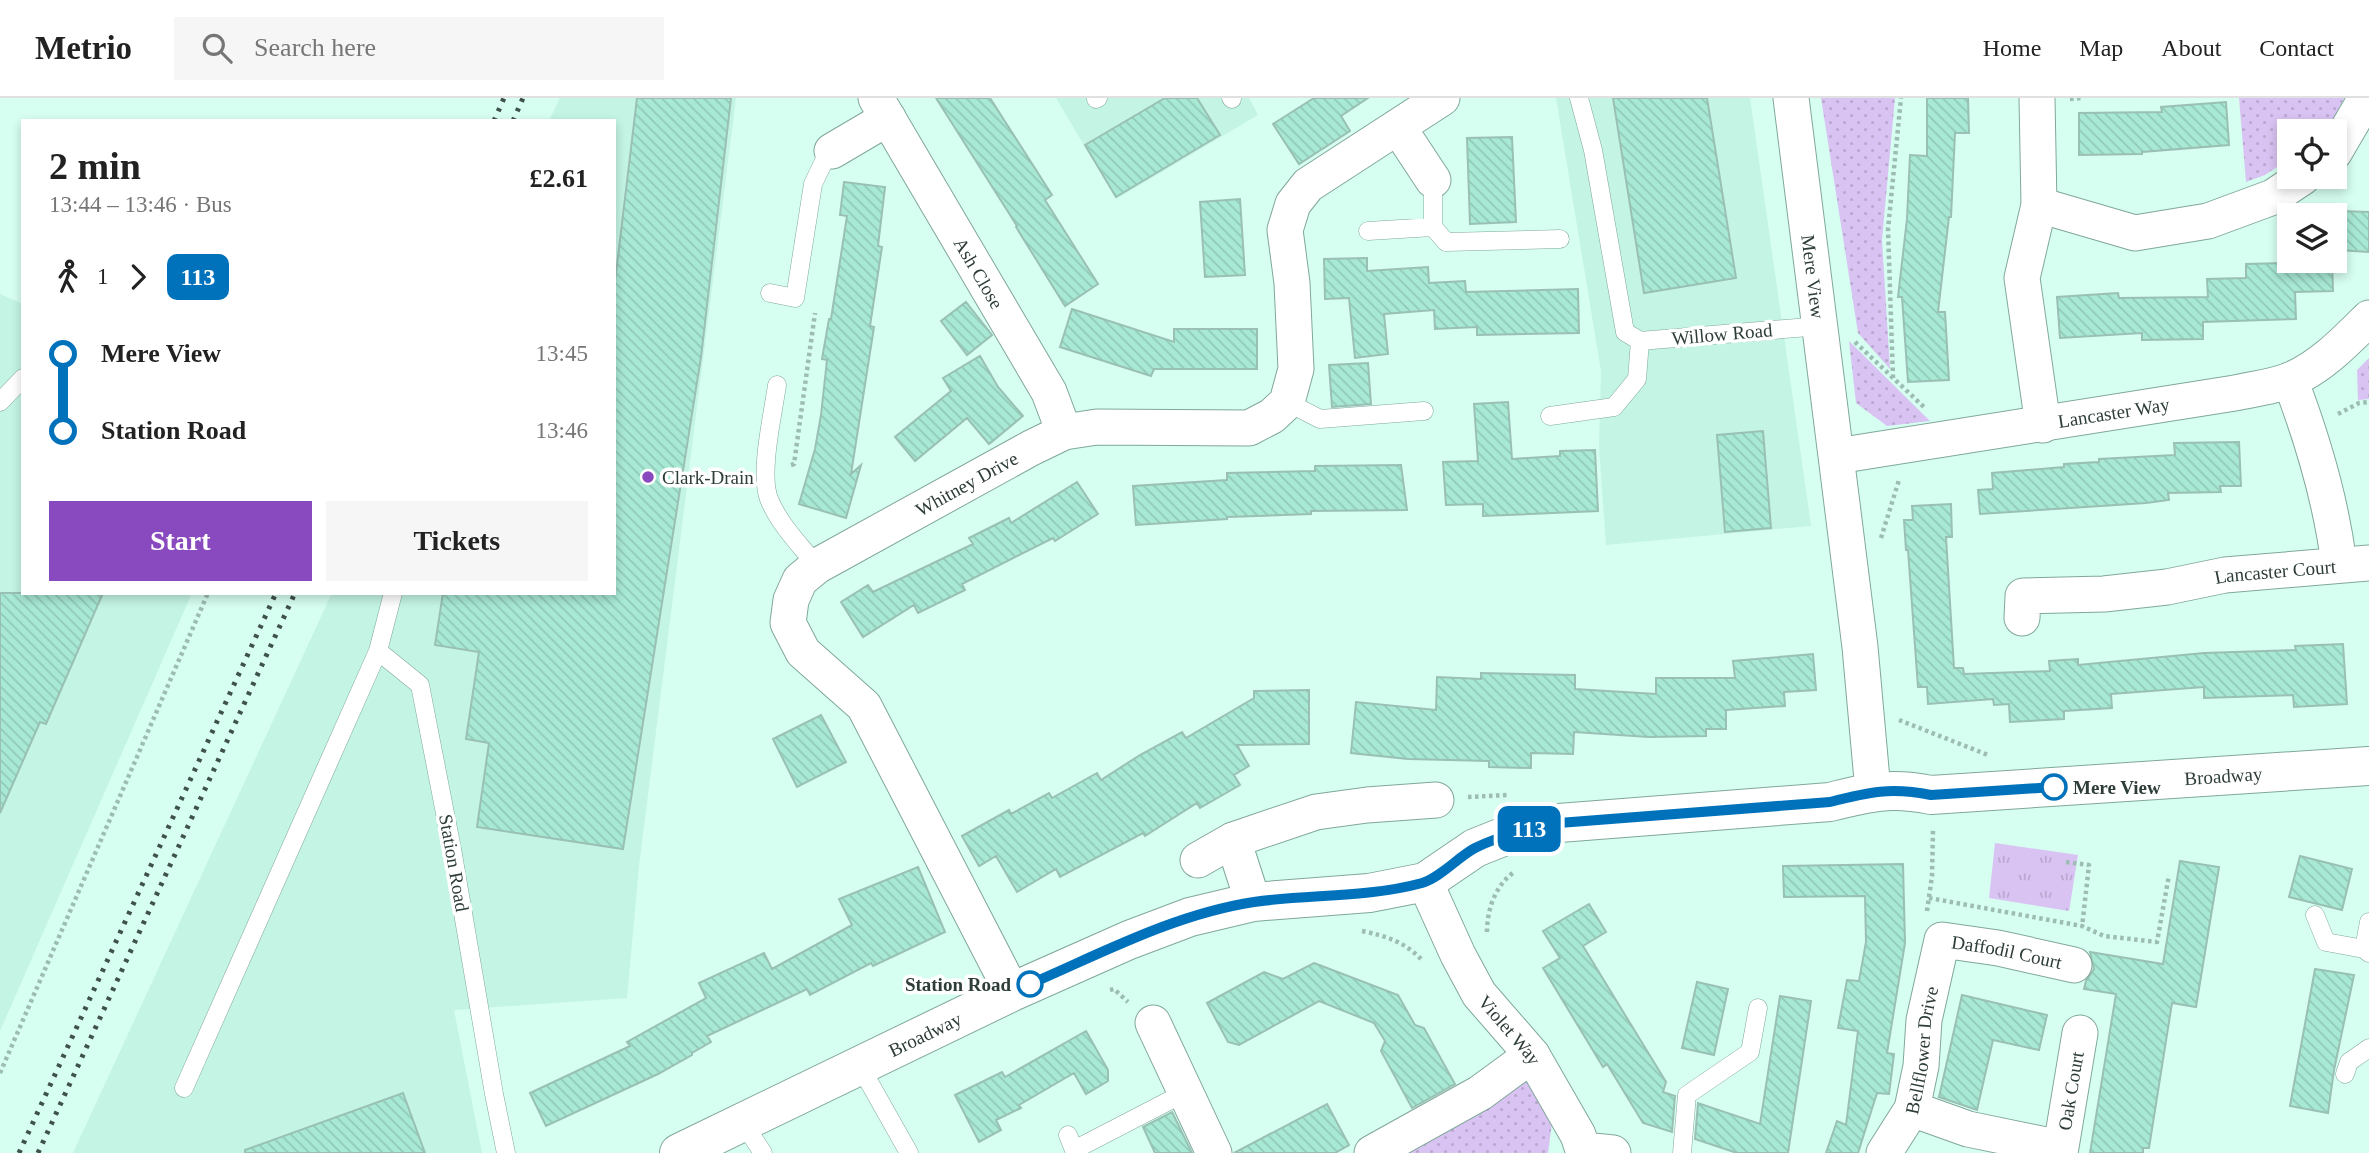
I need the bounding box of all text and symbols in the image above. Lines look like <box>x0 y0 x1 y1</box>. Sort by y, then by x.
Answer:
search box <box>174 17 664 80</box>
icon: search <box>198 29 236 67</box>
text: Metrio <box>35 30 132 66</box>
text: Search here <box>254 33 376 62</box>
text: Home <box>1983 35 2041 61</box>
text: Map <box>2079 35 2123 61</box>
text: About <box>2161 35 2221 61</box>
text: Contact <box>2259 35 2334 61</box>
map controls <box>2277 119 2347 273</box>
button: locate <box>2277 119 2347 189</box>
text: 2 min <box>49 145 141 187</box>
text: £2.61 <box>530 164 588 193</box>
text: 13:44 – 13:46 · Bus <box>49 192 232 217</box>
button: layers <box>2277 203 2347 273</box>
street label: Mere View <box>1798 233 1829 320</box>
street label: Ash Close <box>950 234 1008 312</box>
icon: walk <box>49 258 87 296</box>
icon: forward <box>119 258 157 296</box>
text: 1 <box>97 264 109 289</box>
text: 113 <box>181 264 215 290</box>
street label: Willow Road <box>1671 319 1774 349</box>
text: Mere View <box>101 339 221 368</box>
text: 13:45 <box>536 341 588 366</box>
street label: Lancaster Way <box>2056 393 2171 431</box>
text: Station Road <box>101 416 246 445</box>
text: 13:46 <box>536 418 588 443</box>
street label: Whitney Drive <box>912 447 1021 520</box>
place label: Clark-Drain <box>662 467 754 488</box>
marker: Clark-Drain <box>640 469 656 485</box>
button: Start <box>49 501 312 581</box>
button: Tickets <box>326 501 588 581</box>
street label: Lancaster Court <box>2212 555 2338 587</box>
street label: Broadway <box>2184 763 2263 789</box>
marker: Mere View <box>2041 774 2067 800</box>
place label: Mere View <box>2073 777 2161 798</box>
line badge: 113 <box>1489 806 1569 852</box>
street label: Station Road <box>435 813 473 914</box>
text: 113 <box>1512 816 1546 842</box>
street label: Daffodil Court <box>1950 931 2065 973</box>
marker: Station Road <box>1017 971 1043 997</box>
place label: Station Road <box>905 974 1011 995</box>
street label: Bellflower Drive <box>1901 984 1942 1116</box>
street label: Violet Way <box>1474 991 1546 1069</box>
street label: Broadway <box>885 1007 965 1061</box>
street label: Oak Court <box>2053 1049 2087 1132</box>

